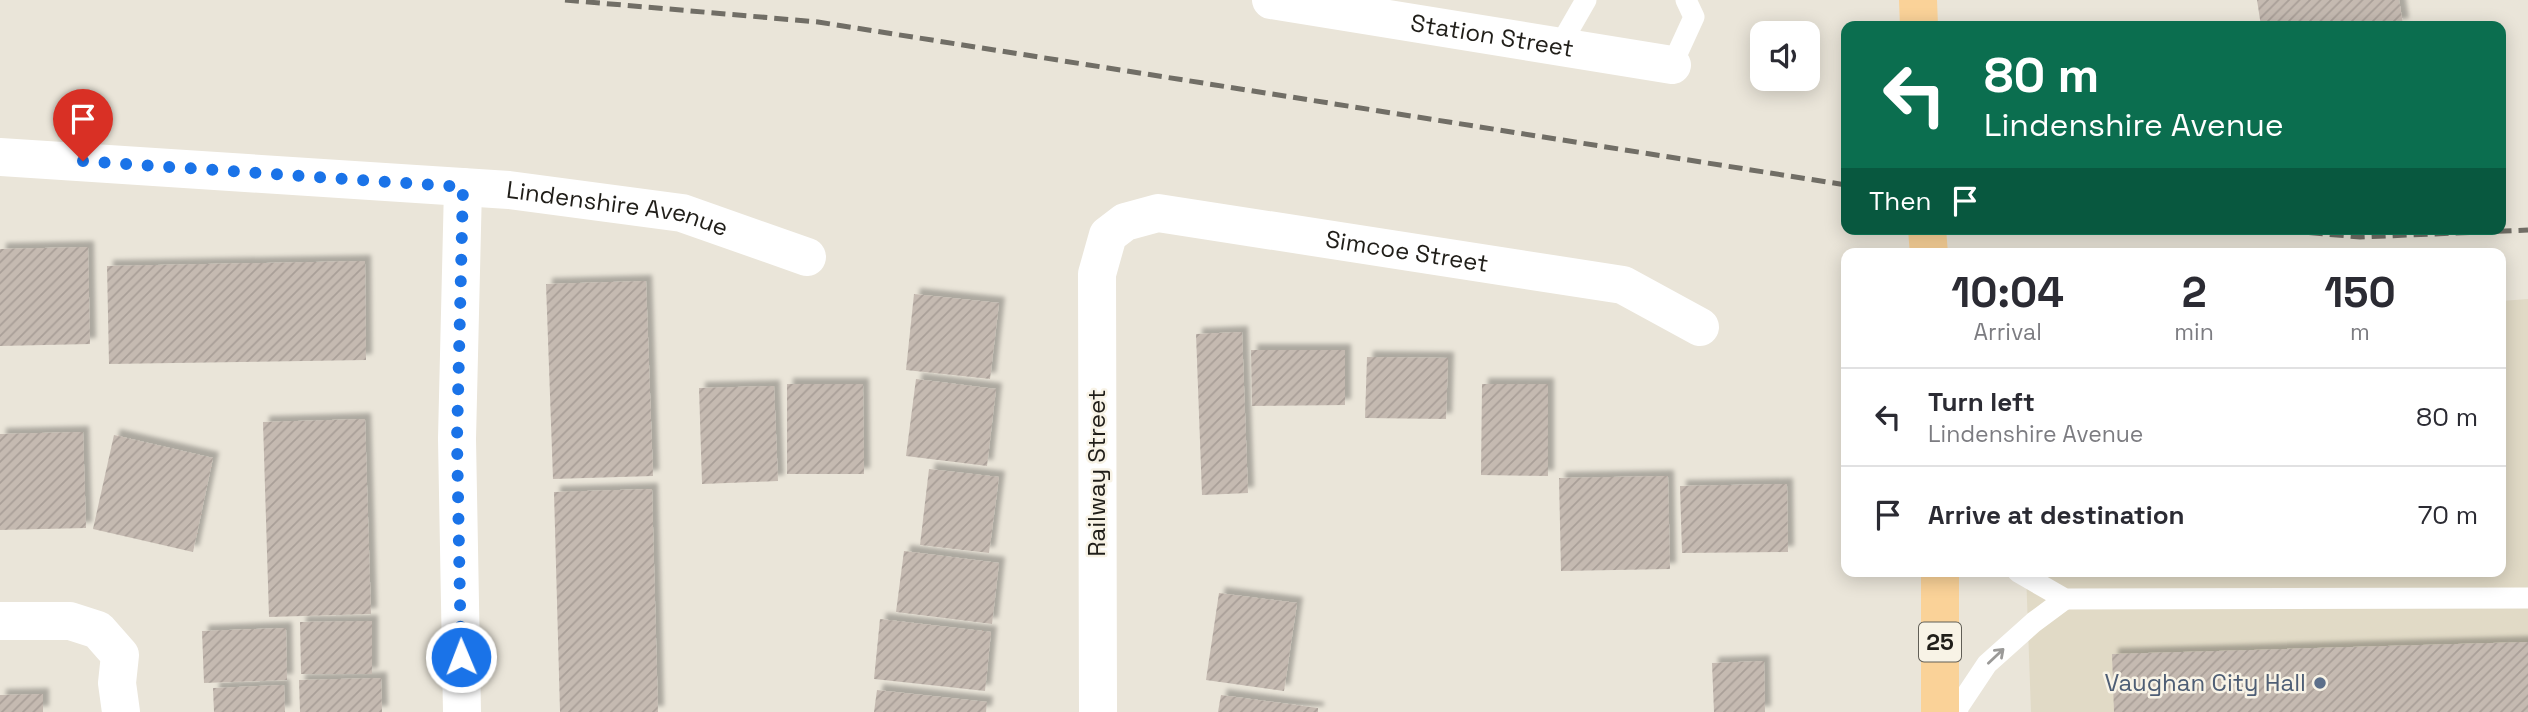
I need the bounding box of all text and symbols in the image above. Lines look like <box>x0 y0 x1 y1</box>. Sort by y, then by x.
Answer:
street label: Station Street <box>1408 7 1576 64</box>
map controls <box>1750 21 1820 91</box>
button: sound <box>1750 21 1820 91</box>
text: 80 m <box>1984 44 2099 106</box>
icon: left <box>1869 49 1960 140</box>
pin <box>53 89 113 161</box>
icon: arrive <box>64 100 102 138</box>
text: Lindenshire Avenue <box>1984 105 2284 145</box>
street label: Lindenshire Avenue <box>505 174 732 243</box>
icon: arrive <box>1946 182 1984 220</box>
text: Then <box>1869 184 1932 218</box>
street label: Simcoe Street <box>1323 223 1491 279</box>
text: 10:04 <box>1951 266 2064 319</box>
text: 2 <box>2182 266 2207 319</box>
text: 150 <box>2324 266 2396 319</box>
text: Arrival <box>1973 317 2042 347</box>
text: min <box>2174 317 2214 347</box>
text: m <box>2350 317 2370 347</box>
text: Turn left <box>1928 385 2035 419</box>
street label: Railway Street <box>1081 389 1112 557</box>
icon: left <box>1869 398 1907 436</box>
text: 80 m <box>2416 400 2478 434</box>
text: Lindenshire Avenue <box>1928 419 2143 449</box>
icon: arrive <box>1869 496 1907 534</box>
text: Arrive at destination <box>1928 498 2185 532</box>
text: 70 m <box>2418 498 2478 532</box>
position arrow <box>424 620 498 694</box>
road number: 25 <box>1919 622 1961 662</box>
one-way arrow <box>1987 648 2004 665</box>
place label: Vaughan City Hall <box>2105 667 2306 698</box>
marker: Vaughan City Hall <box>2312 675 2328 691</box>

